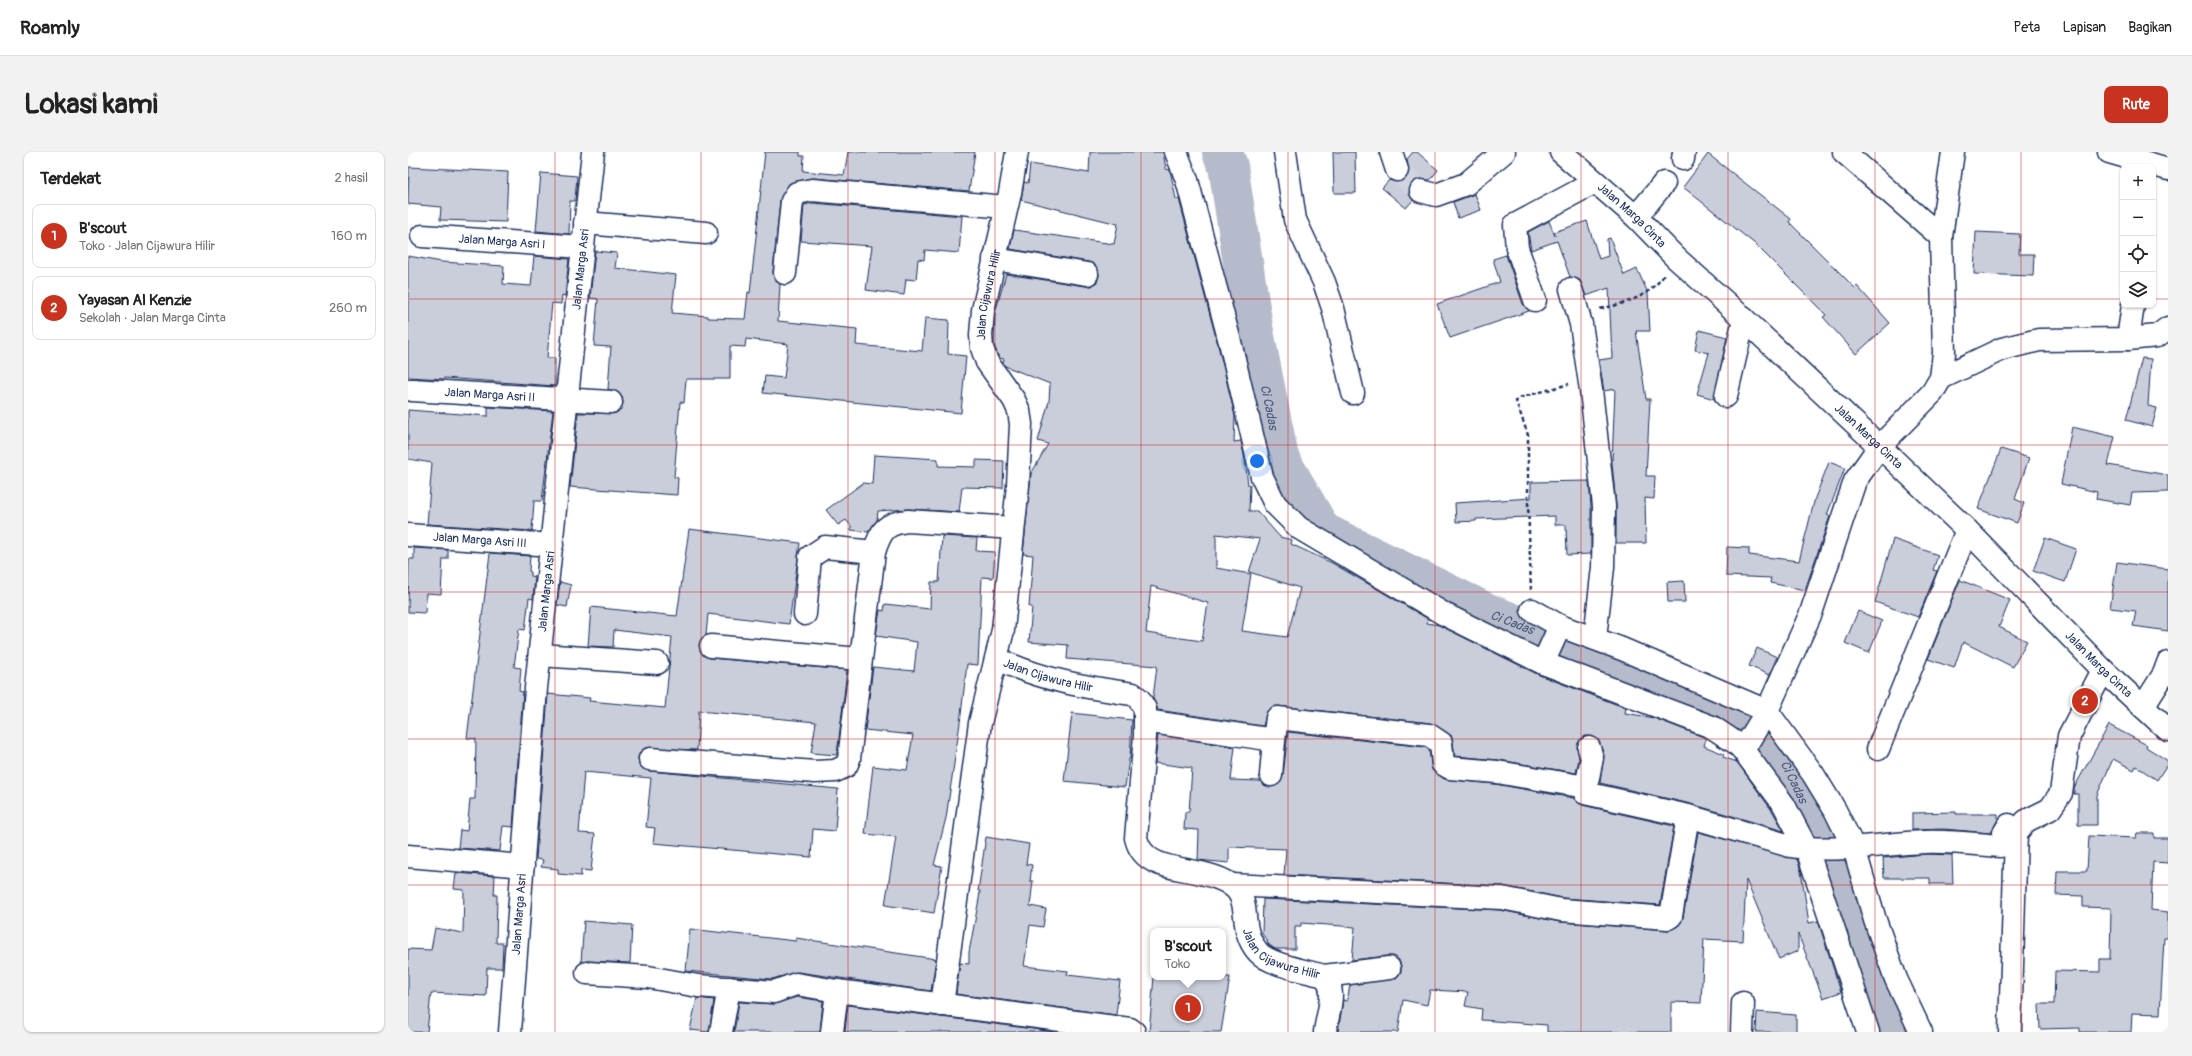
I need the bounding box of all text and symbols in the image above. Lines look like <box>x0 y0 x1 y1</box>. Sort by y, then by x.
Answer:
text: Roamly <box>20 16 80 40</box>
text: Peta <box>2014 19 2040 36</box>
text: Lapisan <box>2062 19 2106 36</box>
text: Bagikan <box>2128 19 2172 36</box>
button: Rute <box>2104 86 2168 123</box>
text: Lokasi kami <box>24 87 158 122</box>
map controls <box>2120 164 2156 308</box>
button: + <box>2120 164 2156 200</box>
text: Terdekat <box>40 168 101 189</box>
text: 2 hasil <box>335 170 368 186</box>
street label: Jalan Marga Cinta <box>1595 180 1669 251</box>
button: − <box>2120 200 2156 236</box>
text: B'scout <box>79 219 126 238</box>
text: 1 <box>51 228 57 244</box>
text: 160 m <box>331 228 367 244</box>
street label: Jalan Marga Asri <box>569 228 592 311</box>
street label: Jalan Marga Asri I <box>458 231 546 252</box>
button: locate <box>2120 236 2156 272</box>
text: Toko · Jalan Cijawura Hilir <box>79 238 215 254</box>
street label: Jalan Cijawura Hilir <box>973 247 1004 341</box>
button: layers <box>2120 272 2156 308</box>
text: Yayasan Al Kenzie <box>79 291 192 310</box>
text: 2 <box>50 300 58 316</box>
text: 260 m <box>329 300 367 316</box>
text: Sekolah · Jalan Marga Cinta <box>79 310 226 326</box>
water label: Ci Cadas <box>1257 383 1282 433</box>
street label: Jalan Marga Asri II <box>444 384 536 405</box>
street label: Jalan Marga Cinta <box>1831 401 1906 472</box>
your location <box>1247 451 1267 471</box>
street label: Jalan Marga Asri III <box>432 529 527 551</box>
street label: Jalan Marga Asri <box>535 550 558 633</box>
water label: Ci Cadas <box>1488 607 1538 639</box>
street label: Jalan Marga Cinta <box>2062 628 2136 701</box>
street label: Jalan Cijawura Hilir <box>1001 655 1095 695</box>
pin: 2 <box>2072 686 2098 716</box>
water label: Ci Cadas <box>1777 758 1812 808</box>
street label: Jalan Marga Asri <box>508 873 529 955</box>
street label: Jalan Cijawura Hilir <box>1239 927 1322 982</box>
popup <box>1150 928 1226 980</box>
text: B'scout <box>1164 937 1212 956</box>
text: Toko <box>1164 956 1190 972</box>
pin: 1 <box>1175 993 1201 1023</box>

